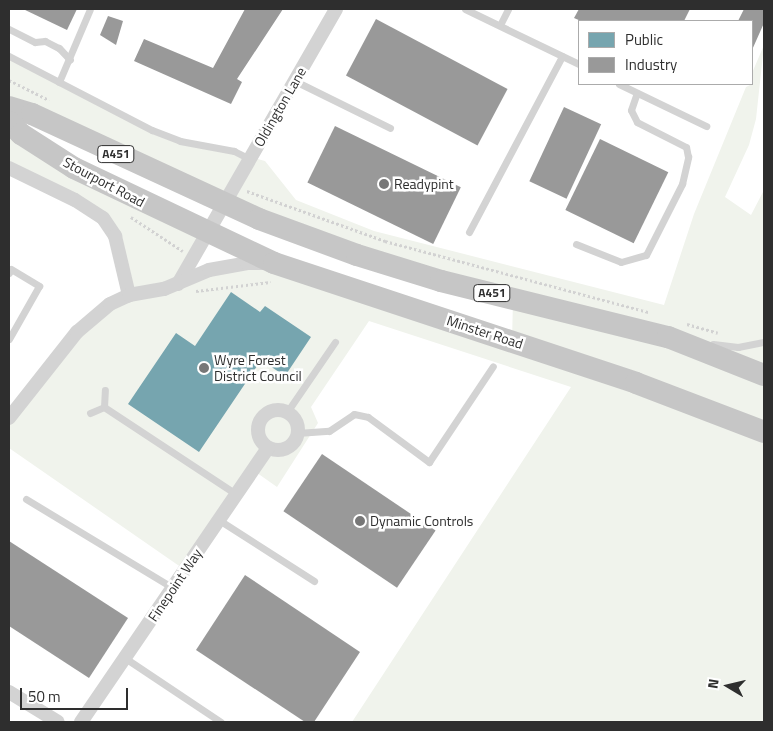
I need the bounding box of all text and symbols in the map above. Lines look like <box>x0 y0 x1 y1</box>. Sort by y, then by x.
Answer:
legend <box>578 20 753 85</box>
text: Public <box>625 28 663 51</box>
text: Industry <box>625 53 677 76</box>
street label: Oldington Lane <box>251 64 309 150</box>
road number: A451 <box>97 144 135 164</box>
street label: Stourport Road <box>60 153 148 211</box>
place label: Readypint <box>394 176 454 192</box>
marker: Readypint <box>378 178 390 190</box>
road number: A451 <box>473 284 511 302</box>
street label: Minster Road <box>445 312 525 352</box>
place label: Wyre Forest District Council <box>214 352 302 384</box>
marker: Wyre Forest District Council <box>198 362 210 374</box>
place label: Dynamic Controls <box>370 513 473 529</box>
marker: Dynamic Controls <box>354 515 366 527</box>
street label: Finepoint Way <box>144 545 206 625</box>
north arrow <box>703 661 753 711</box>
text: N <box>702 677 724 690</box>
scale bar <box>22 678 130 710</box>
text: 50 m <box>28 685 61 708</box>

